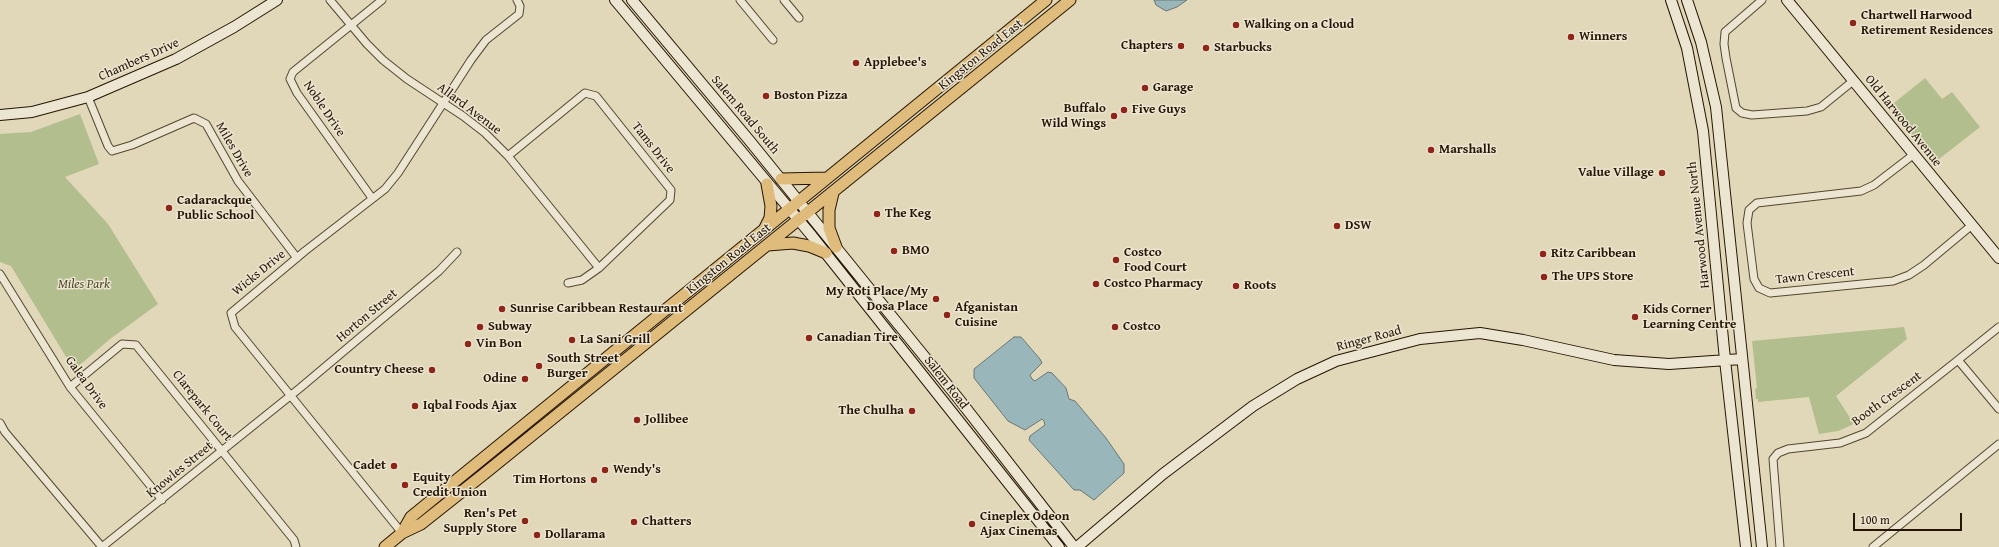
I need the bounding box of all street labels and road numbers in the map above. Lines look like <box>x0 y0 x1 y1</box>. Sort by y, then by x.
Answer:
street label: Kingston Road East <box>936 16 1026 94</box>
street label: Chambers Drive <box>96 35 182 85</box>
street label: Old Harwood Avenue <box>1861 72 1945 170</box>
street label: Salem Road South <box>708 73 782 157</box>
street label: Noble Drive <box>300 78 348 140</box>
street label: Allard Avenue <box>434 80 504 138</box>
street label: Tams Drive <box>628 119 678 177</box>
street label: Miles Drive <box>212 120 256 180</box>
street label: Harwood Avenue North <box>1685 161 1713 289</box>
street label: Kingston Road East <box>684 220 774 298</box>
street label: Wicks Drive <box>229 247 289 299</box>
street label: Tawn Crescent <box>1775 264 1855 288</box>
street label: Horton Street <box>333 286 401 346</box>
street label: Ringer Road <box>1335 323 1403 355</box>
street label: Galea Drive <box>62 353 110 413</box>
street label: Salem Road <box>920 353 972 413</box>
street label: Clarepark Court <box>169 367 235 445</box>
street label: Booth Crescent <box>1849 368 1925 430</box>
street label: Knowles Street <box>143 438 217 502</box>

